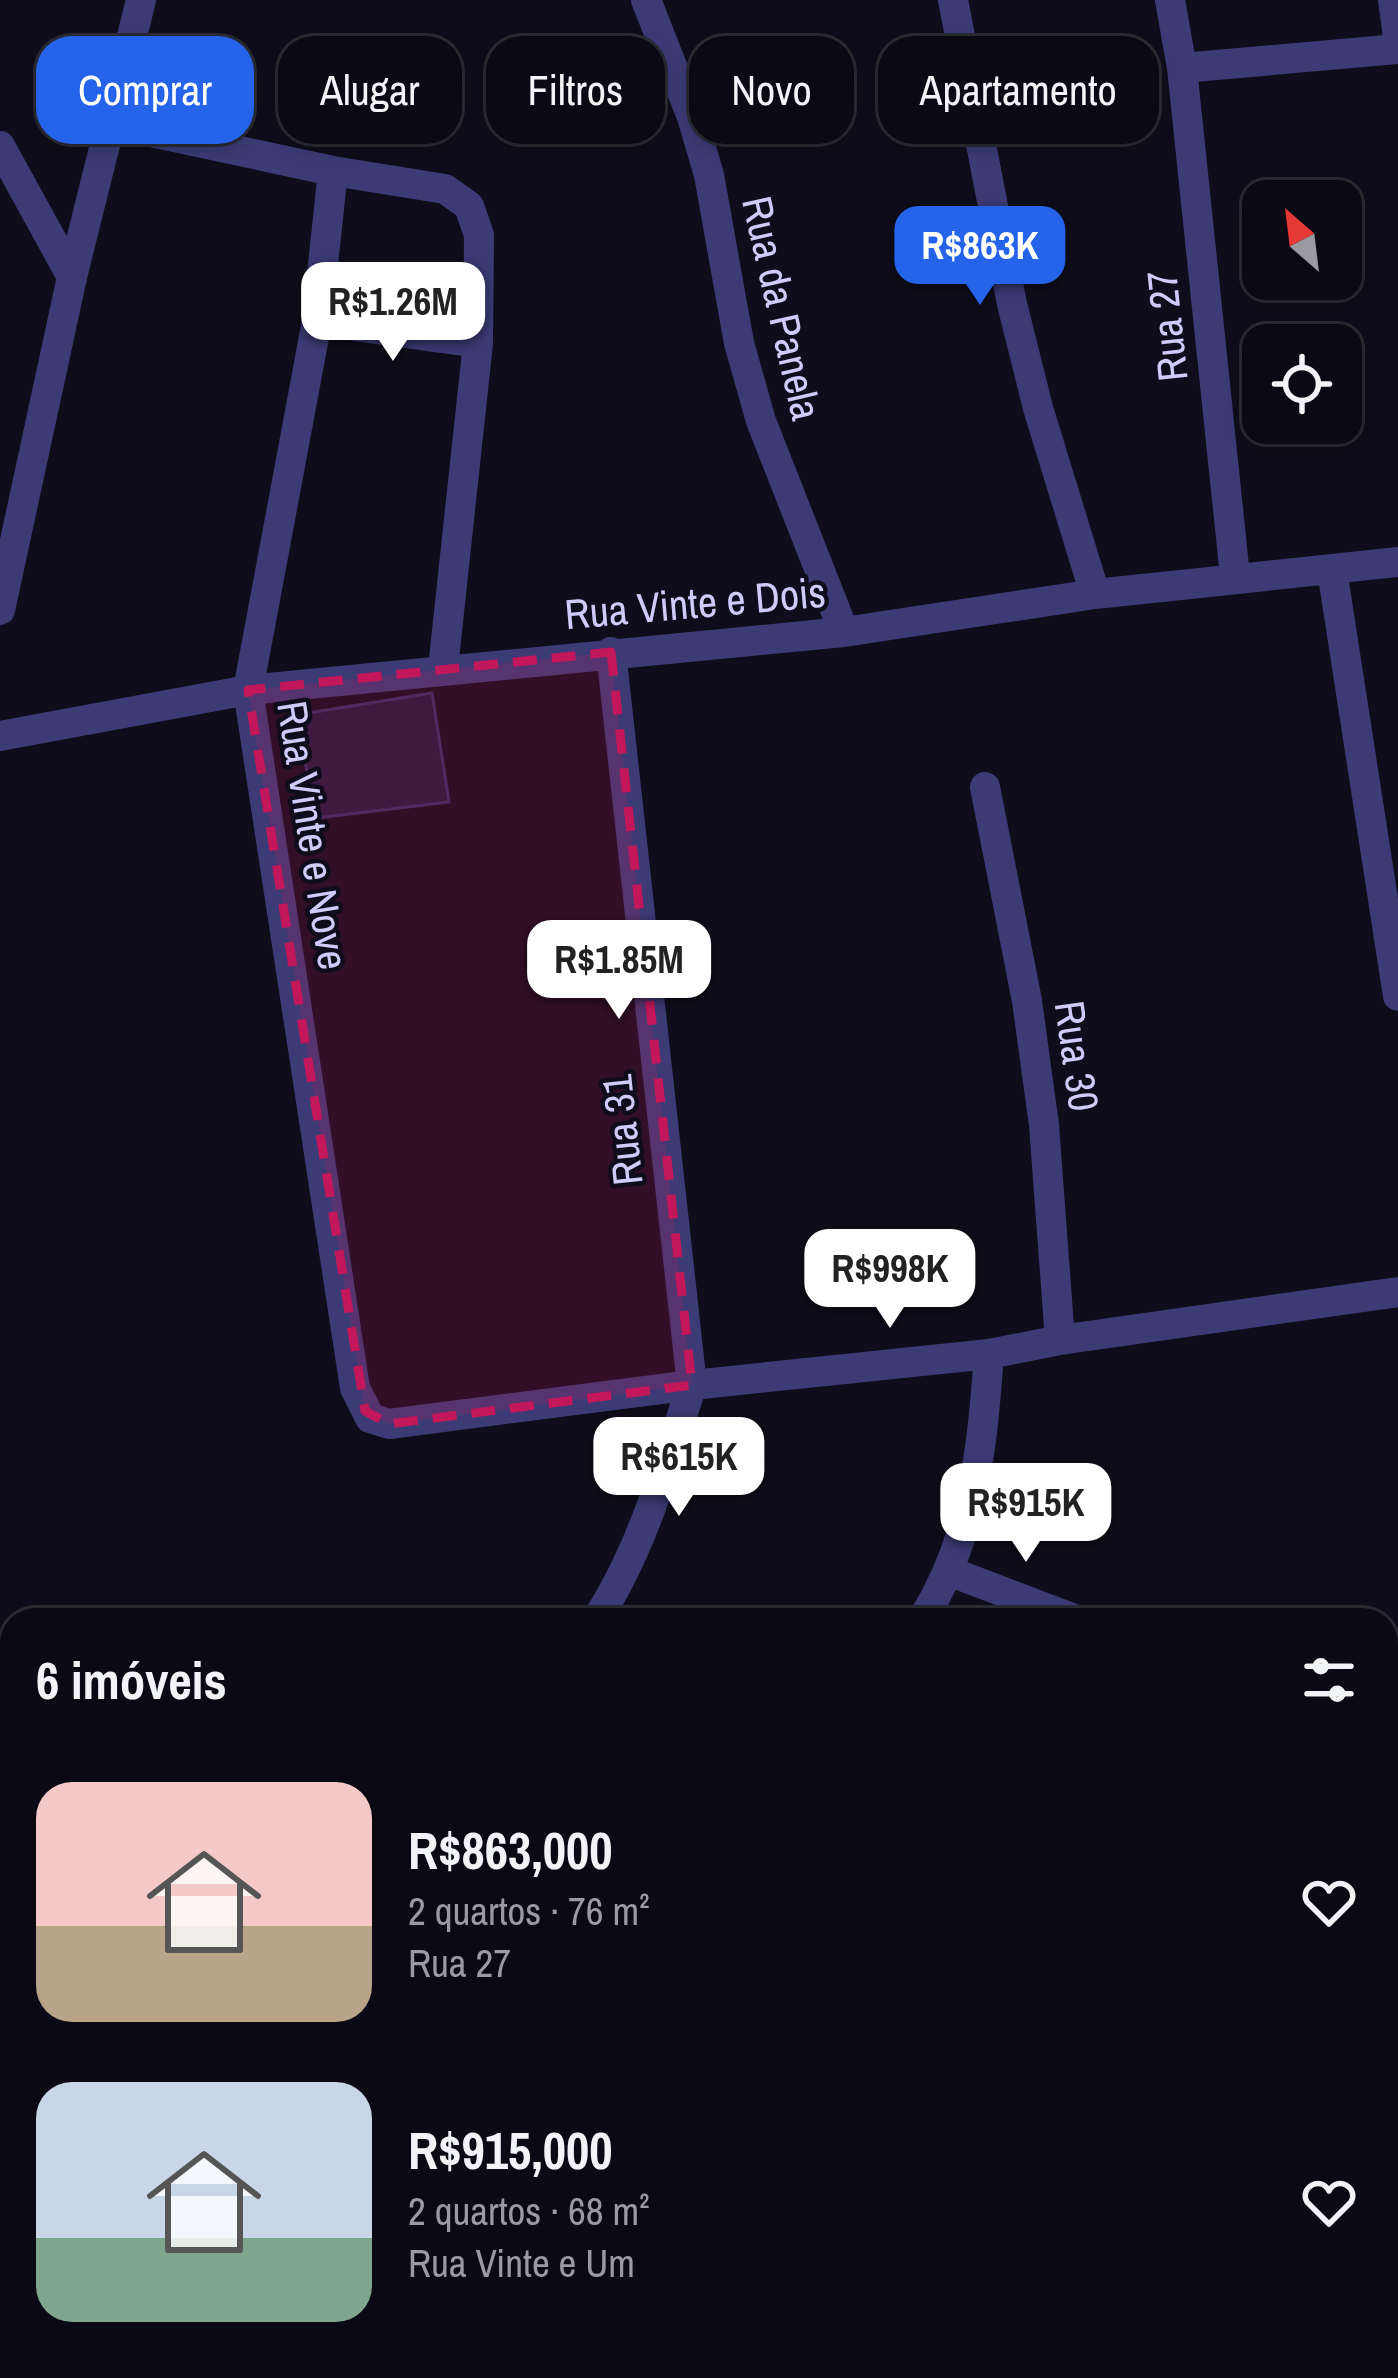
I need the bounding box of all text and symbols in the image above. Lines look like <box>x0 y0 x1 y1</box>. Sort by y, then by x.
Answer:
chip: Comprar <box>36 36 254 144</box>
chip: Alugar <box>278 36 462 144</box>
chip: Filtros <box>486 36 665 144</box>
chip: Novo <box>689 36 854 144</box>
chip: Apartamento <box>878 36 1159 144</box>
north arrow <box>1242 180 1362 300</box>
map controls <box>1242 180 1362 444</box>
street label: Rua da Panela <box>729 191 835 425</box>
pin: R$863K <box>882 206 1078 308</box>
text: R$863K <box>921 219 1039 271</box>
pin: R$1.26M <box>282 262 504 364</box>
street label: Rua 27 <box>1133 268 1201 384</box>
text: R$1.26M <box>328 275 458 327</box>
button: locate <box>1242 324 1362 444</box>
street label: Rua Vinte e Dois <box>562 564 828 642</box>
street label: Rua Vinte e Nove <box>264 697 362 973</box>
pin: R$1.85M <box>508 920 730 1022</box>
text: R$1.85M <box>554 933 684 985</box>
street label: Rua 30 <box>1042 997 1112 1115</box>
street label: Rua 31 <box>588 1072 656 1188</box>
pin: R$998K <box>792 1229 988 1331</box>
text: R$998K <box>831 1242 949 1294</box>
pin: R$615K <box>581 1417 777 1519</box>
text: R$615K <box>620 1430 738 1482</box>
pin: R$915K <box>928 1463 1124 1565</box>
text: R$915K <box>967 1476 1085 1528</box>
text: 6 imóveis <box>36 1646 227 1715</box>
icon: filters <box>1296 1647 1362 1713</box>
text: R$863,000 <box>408 1816 613 1885</box>
icon: home <box>132 1830 276 1974</box>
icon: heart <box>1296 1869 1362 1935</box>
text: 2 quartos · 76 m² <box>408 1885 650 1937</box>
text: Rua 27 <box>408 1937 511 1989</box>
text: R$915,000 <box>408 2116 613 2185</box>
icon: home <box>132 2130 276 2274</box>
icon: heart <box>1296 2169 1362 2235</box>
text: 2 quartos · 68 m² <box>408 2185 650 2237</box>
text: Rua Vinte e Um <box>408 2237 635 2289</box>

